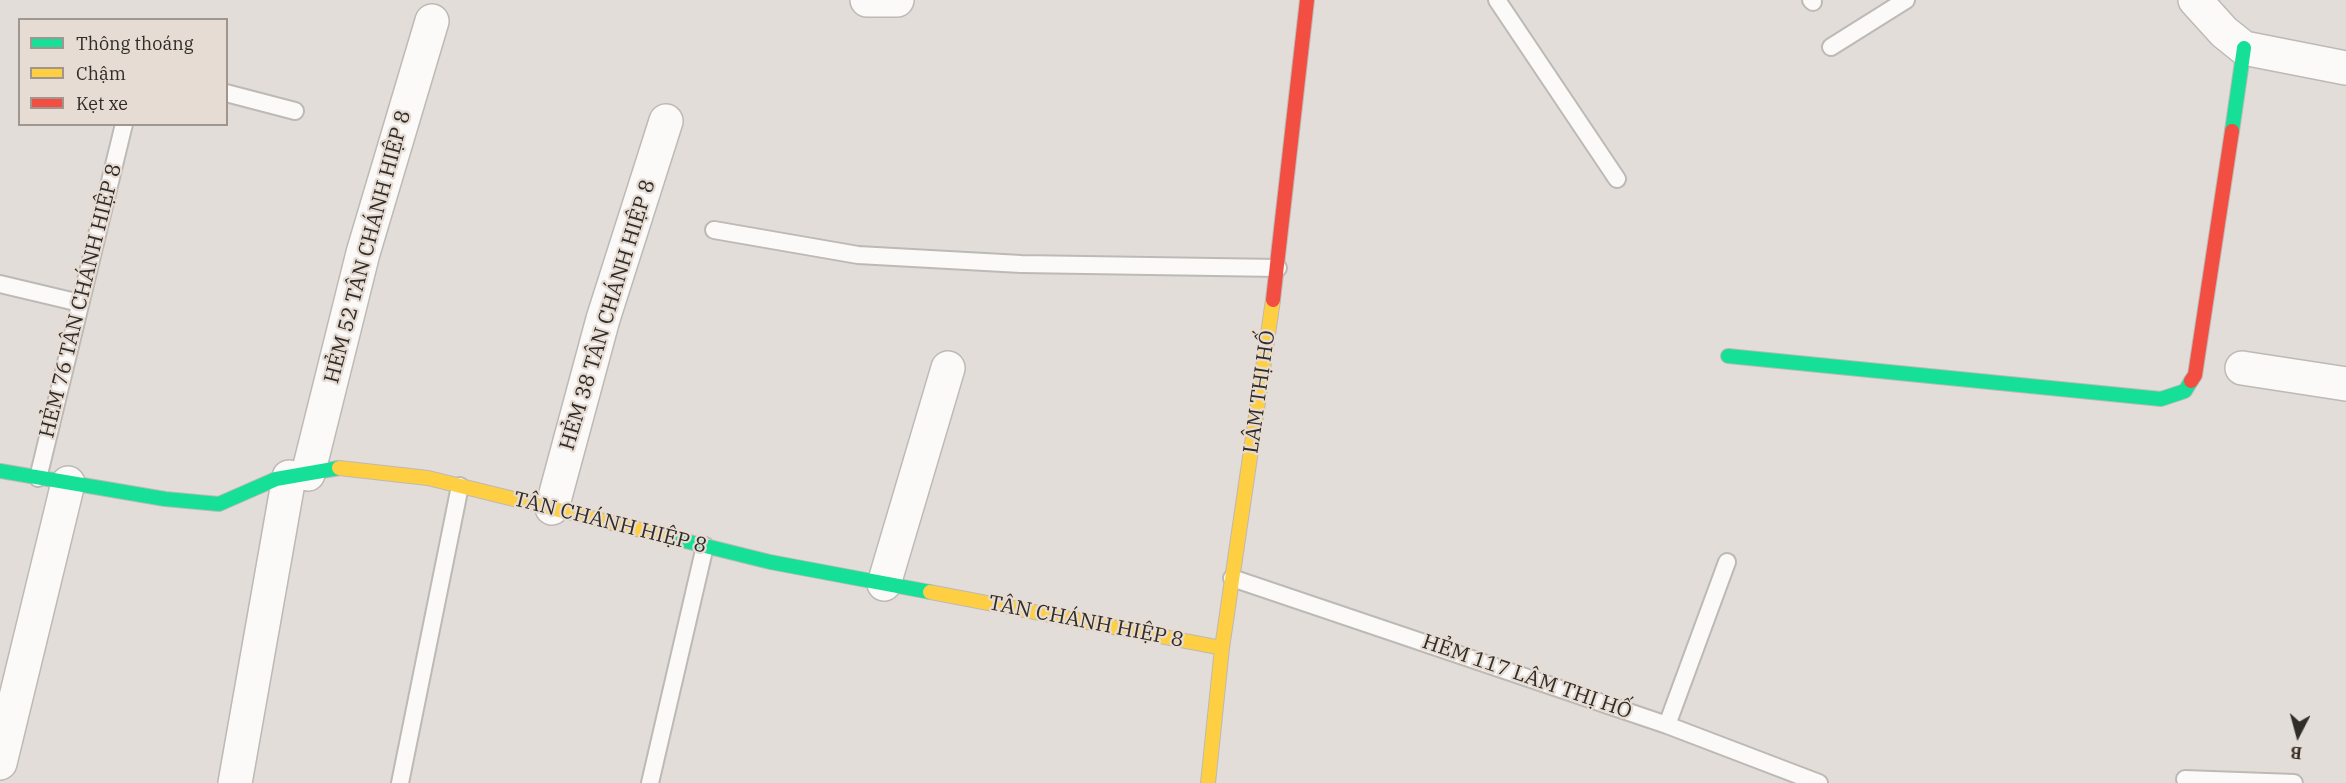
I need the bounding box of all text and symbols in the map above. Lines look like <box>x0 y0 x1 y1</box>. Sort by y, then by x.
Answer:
legend <box>18 18 228 126</box>
text: Thông thoáng <box>76 32 194 55</box>
text: Chậm <box>76 62 126 85</box>
text: Kẹt xe <box>76 92 128 115</box>
street label: HẺM 52 TÂN CHÁNH HIỆP 8 <box>319 108 417 386</box>
street label: HẺM 76 TÂN CHÁNH HIỆP 8 <box>35 161 127 441</box>
street label: HẺM 38 TÂN CHÁNH HIỆP 8 <box>555 177 661 453</box>
street label: LÂM THỊ HỐ <box>1239 329 1281 455</box>
street label: TÂN CHÁNH HIỆP 8 <box>511 487 709 559</box>
street label: TÂN CHÁNH HIỆP 8 <box>986 591 1186 653</box>
street label: HẺM 117 LÂM THỊ HỐ <box>1419 629 1635 725</box>
north arrow <box>2268 705 2328 765</box>
text: B <box>2289 742 2303 763</box>

